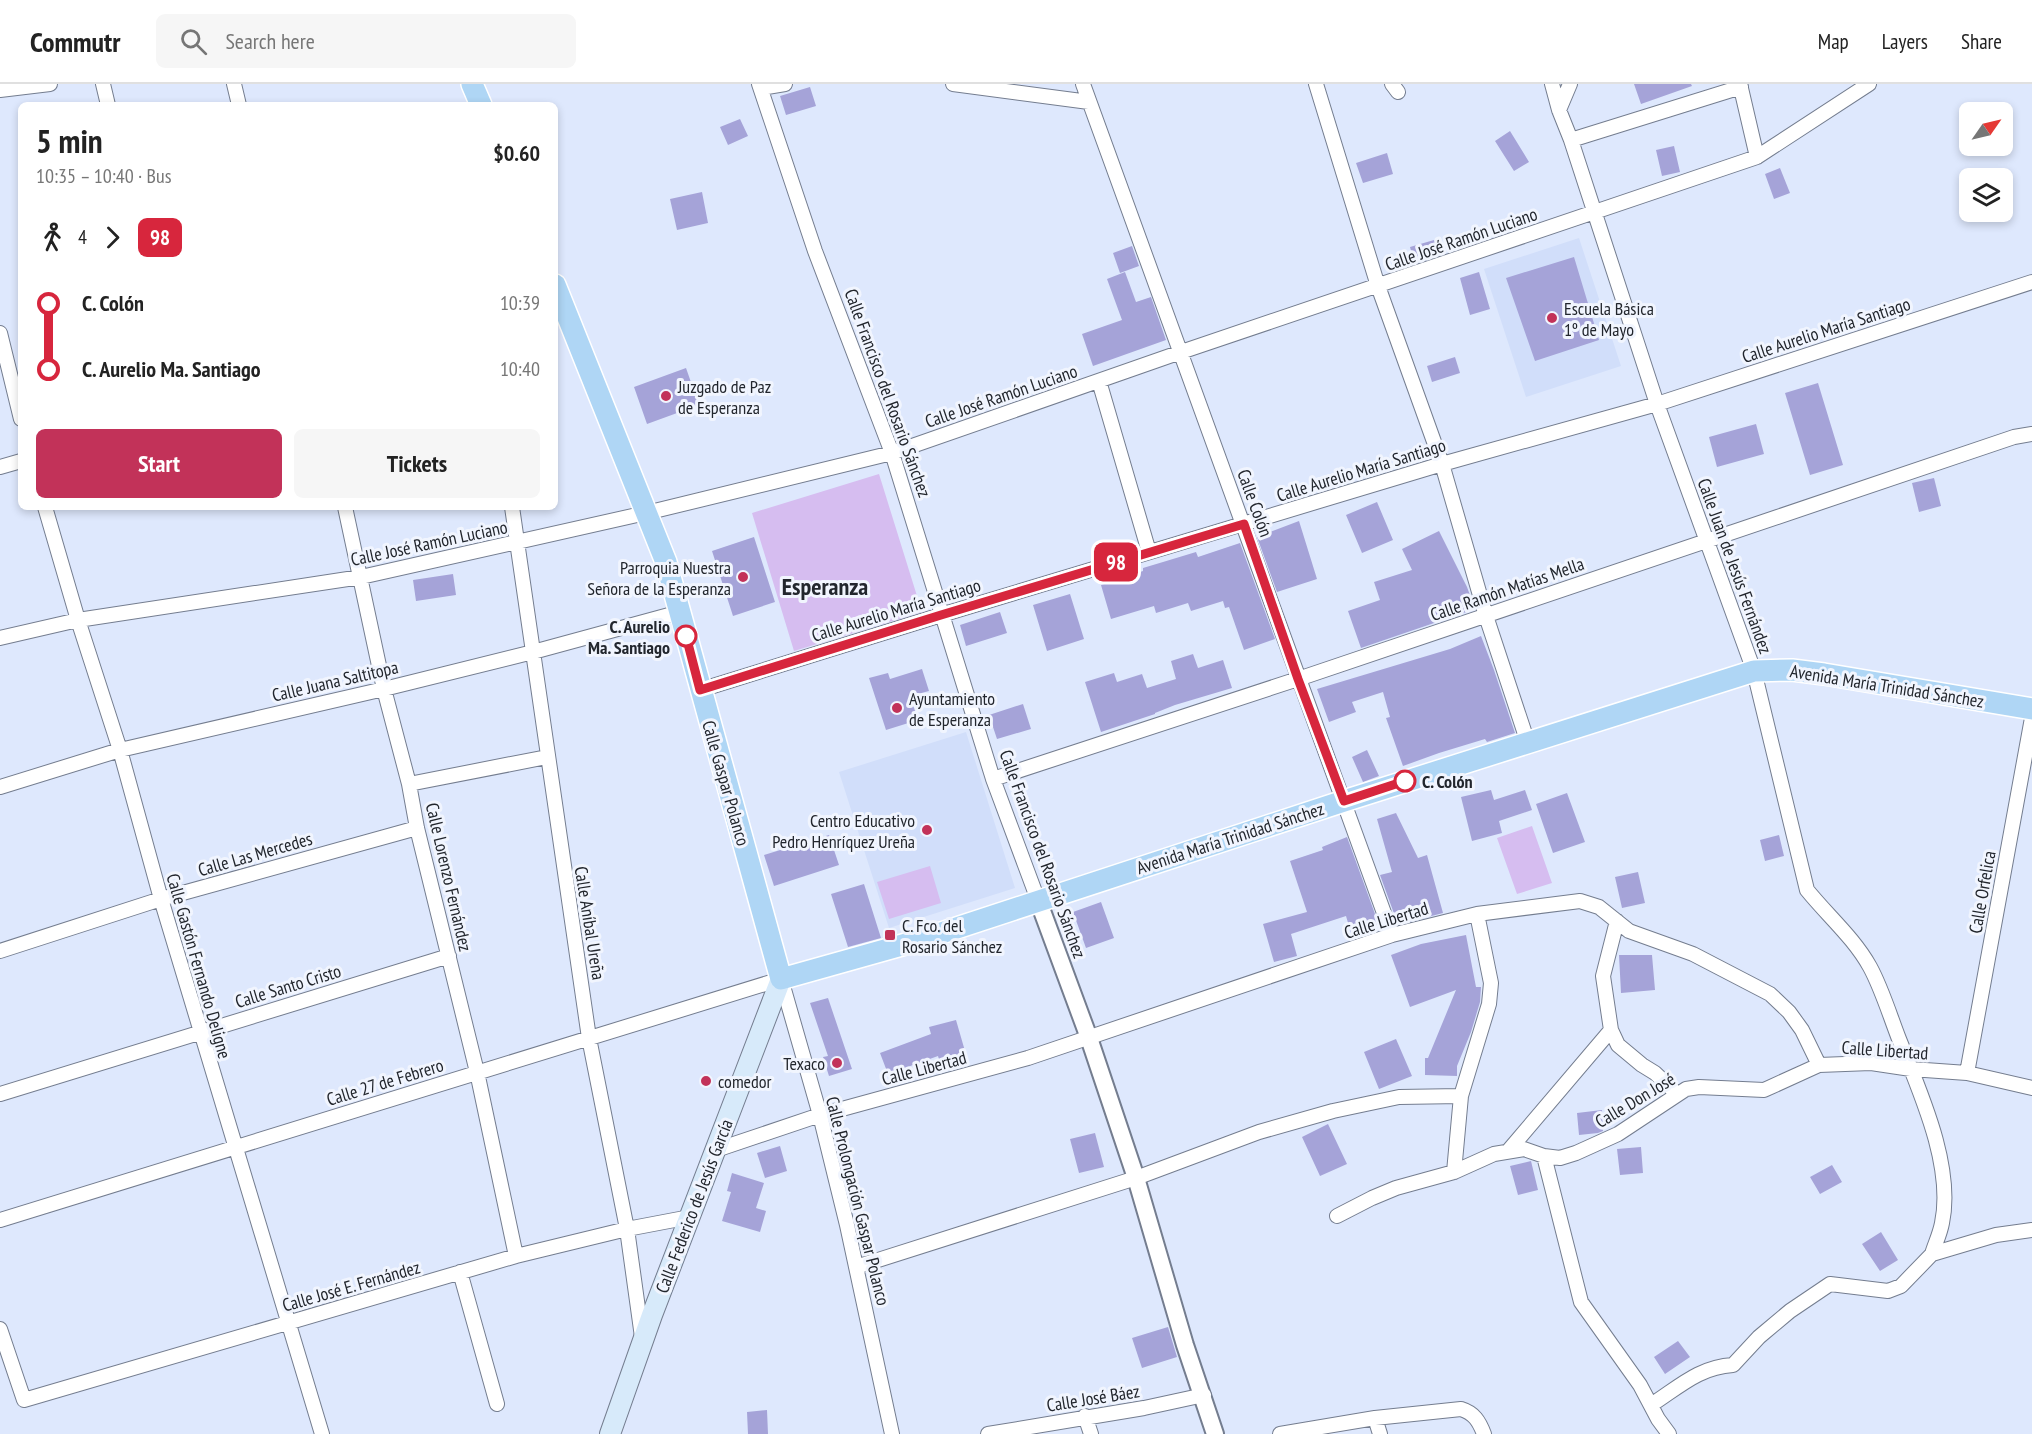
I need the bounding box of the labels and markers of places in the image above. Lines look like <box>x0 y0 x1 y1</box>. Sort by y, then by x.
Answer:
place label: Escuela Básica 1º de Mayo <box>1564 297 1654 341</box>
marker: Escuela Básica 1º de Mayo <box>1545 311 1559 325</box>
place label: Juzgado de Paz de Esperanza <box>677 375 771 419</box>
marker: Juzgado de Paz de Esperanza <box>659 389 673 403</box>
place label: Parroquia Nuestra Señora de la Esperanza <box>587 556 731 600</box>
marker: Parroquia Nuestra Señora de la Esperanza <box>736 570 750 584</box>
place label: C. Aurelio Ma. Santiago <box>588 615 670 659</box>
marker: C. Aurelio Ma. Santiago <box>675 625 697 647</box>
place label: Ayuntamiento de Esperanza <box>909 687 995 731</box>
marker: Ayuntamiento de Esperanza <box>890 701 904 715</box>
marker: C. Colón <box>1394 770 1416 792</box>
place label: C. Colón <box>1422 770 1473 793</box>
place label: Centro Educativo Pedro Henríquez Ureña <box>772 809 915 853</box>
marker: Centro Educativo Pedro Henríquez Ureña <box>920 823 934 837</box>
place label: C. Fco. del Rosario Sánchez <box>902 914 1002 958</box>
marker: C. Fco. del Rosario Sánchez <box>883 928 897 942</box>
place label: Texaco <box>783 1052 825 1075</box>
marker: Texaco <box>830 1056 844 1070</box>
place label: comedor <box>718 1070 772 1093</box>
marker: comedor <box>699 1074 713 1088</box>

